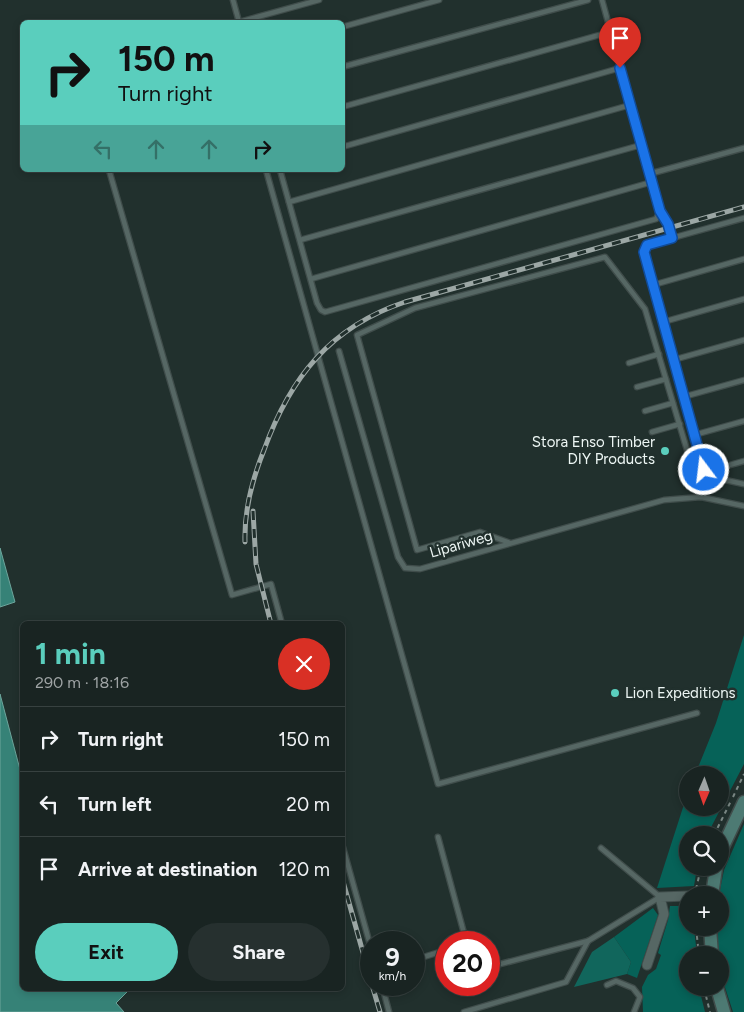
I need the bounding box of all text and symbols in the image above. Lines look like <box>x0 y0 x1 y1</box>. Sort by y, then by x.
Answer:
pin <box>599 17 641 68</box>
icon: arrive <box>606 24 634 52</box>
text: 150 m <box>118 38 215 80</box>
icon: right <box>35 40 100 105</box>
text: Turn right <box>118 80 213 107</box>
icon: left <box>89 135 117 163</box>
icon: ahead <box>142 135 170 163</box>
icon: ahead <box>195 135 223 163</box>
icon: right <box>248 135 276 163</box>
place label: Stora Enso Timber DIY Products <box>532 433 655 468</box>
position arrow <box>677 443 729 495</box>
marker: Stora Enso Timber DIY Products <box>659 445 671 457</box>
street label: Lipariweg <box>427 526 495 562</box>
text: 1 min <box>35 635 106 672</box>
button: close <box>278 638 330 690</box>
text: 290 m · 18:16 <box>35 673 129 692</box>
place label: Lion Expeditions <box>625 684 736 702</box>
marker: Lion Expeditions <box>609 687 621 699</box>
icon: right <box>35 725 63 753</box>
text: Turn right <box>78 728 164 751</box>
text: 150 m <box>278 728 330 751</box>
north arrow <box>679 766 729 816</box>
map controls <box>679 766 729 996</box>
icon: left <box>35 790 63 818</box>
text: Turn left <box>78 793 152 816</box>
text: 20 m <box>286 793 330 816</box>
button: search <box>679 826 729 876</box>
icon: arrive <box>35 855 63 883</box>
text: Arrive at destination <box>78 858 257 881</box>
text: 120 m <box>278 858 330 881</box>
button: + <box>679 886 729 936</box>
button: Exit <box>35 923 178 981</box>
button: Share <box>188 923 330 981</box>
speed limit sign: 20 <box>435 931 500 996</box>
text: 9 <box>385 942 400 972</box>
button: − <box>679 946 729 996</box>
text: km/h <box>379 969 406 983</box>

